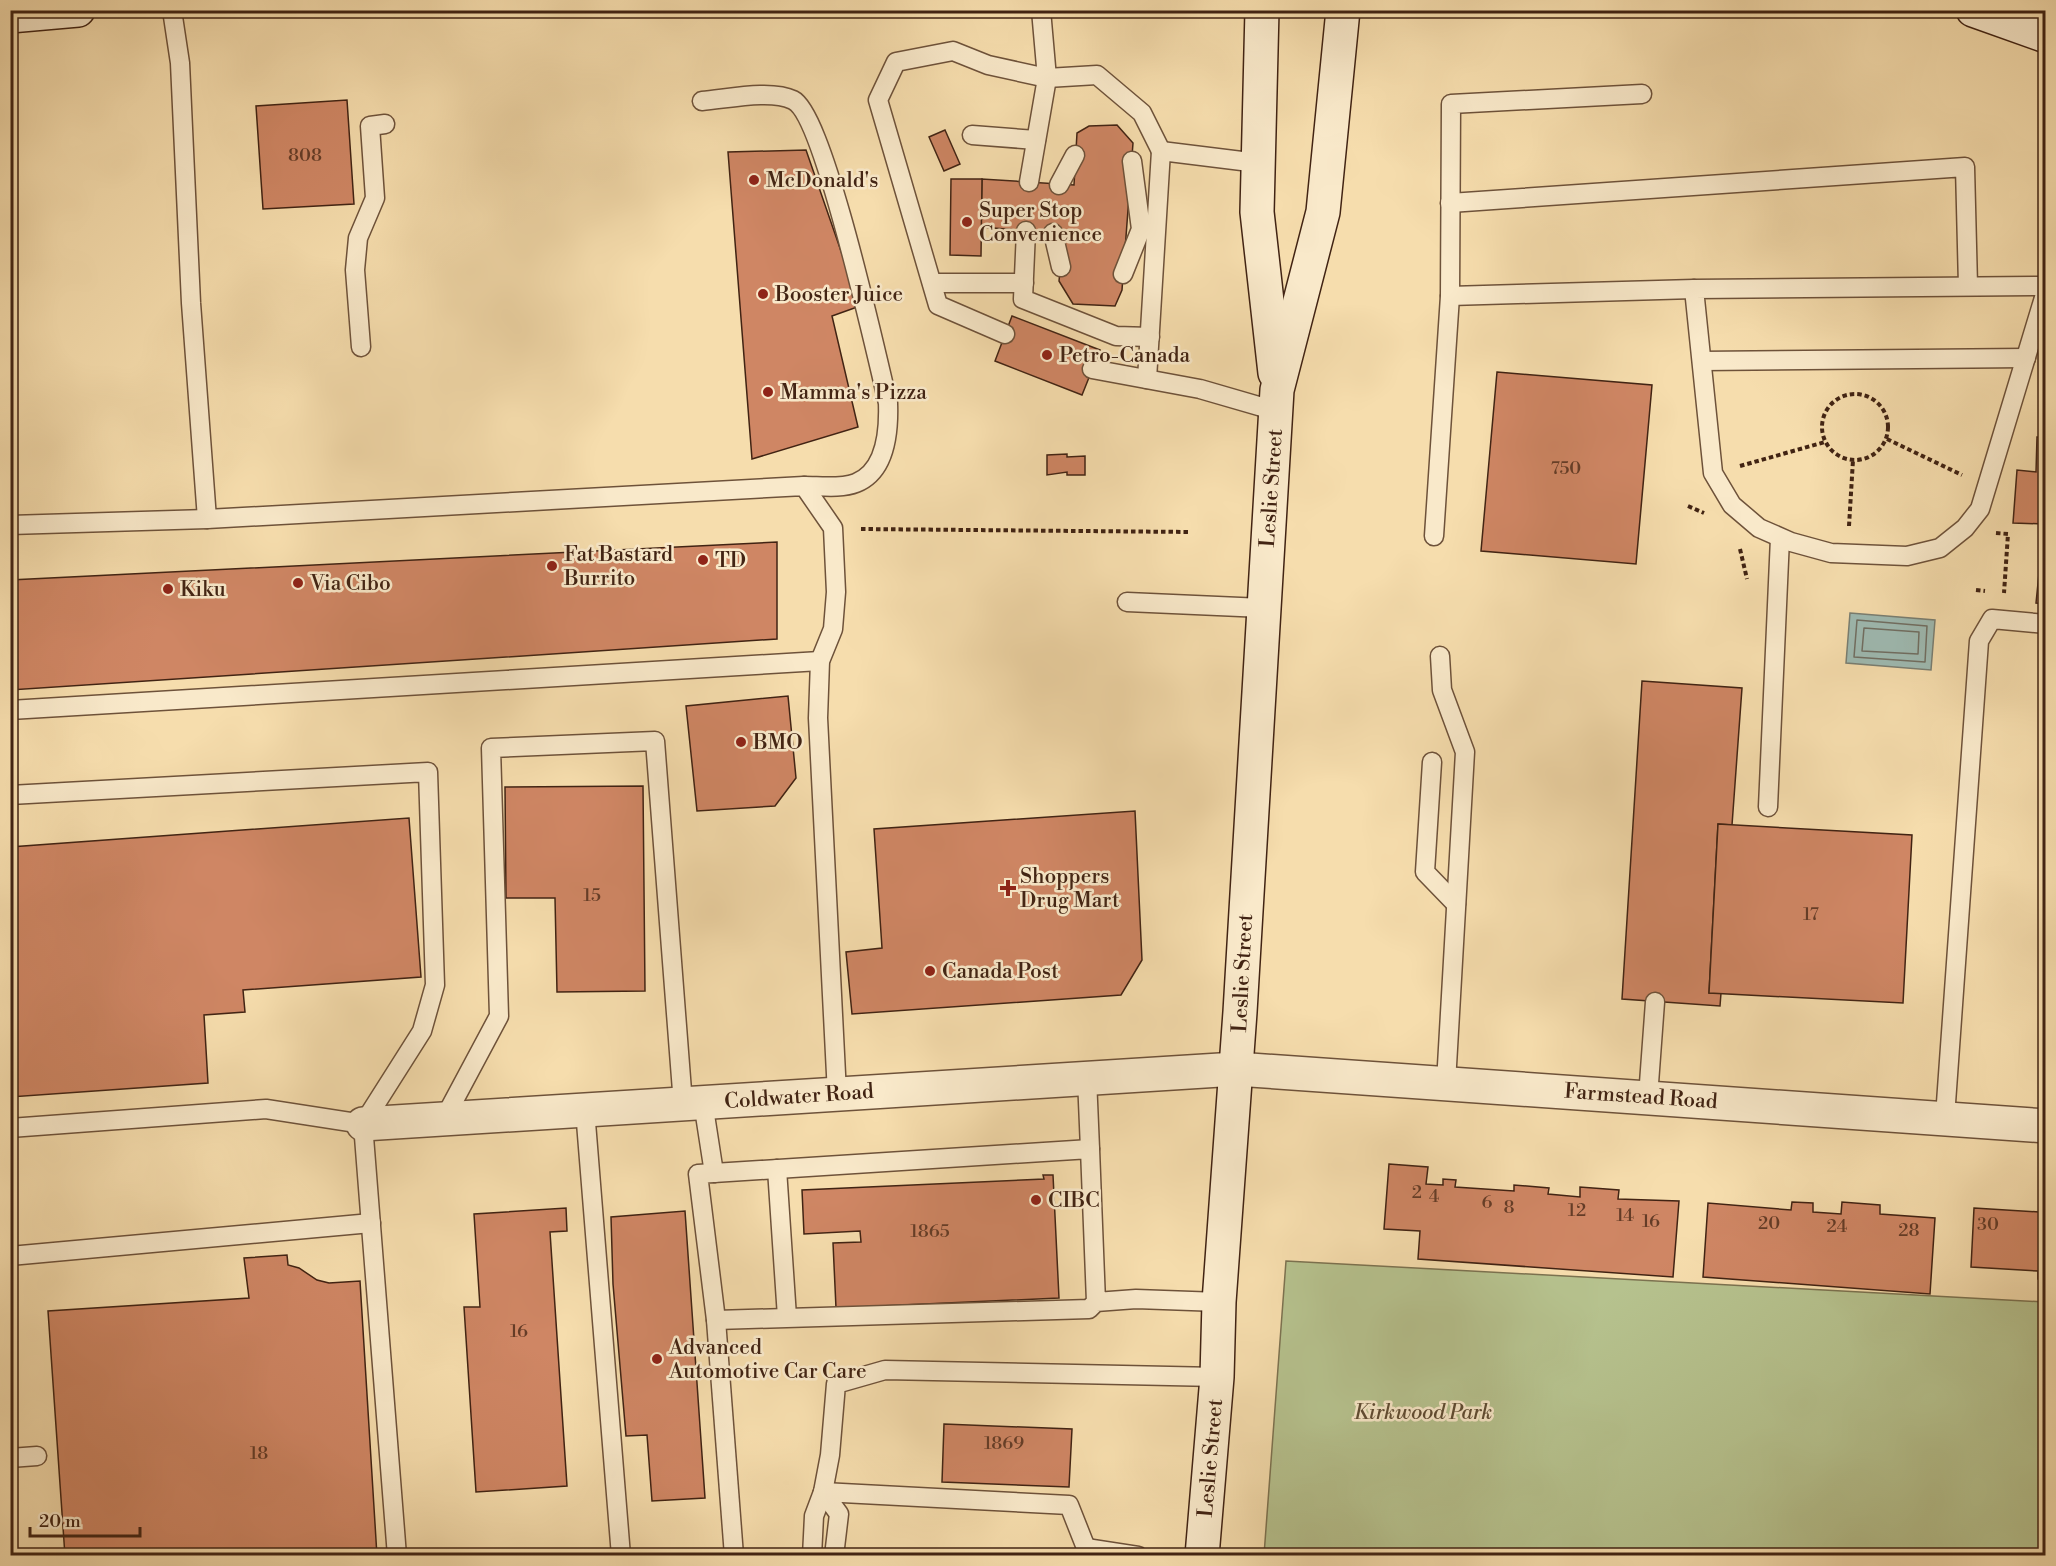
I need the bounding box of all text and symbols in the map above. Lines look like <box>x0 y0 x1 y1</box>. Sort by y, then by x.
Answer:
house number: 808 <box>288 144 322 167</box>
place label: McDonald's <box>766 168 878 194</box>
marker: McDonald's <box>747 173 761 187</box>
place label: Super Stop Convenience <box>979 198 1102 248</box>
marker: Super Stop Convenience <box>960 215 974 229</box>
place label: Booster Juice <box>774 282 903 308</box>
marker: Booster Juice <box>756 287 770 301</box>
place label: Petro-Canada <box>1059 343 1191 369</box>
marker: Petro-Canada <box>1040 348 1054 362</box>
place label: Mamma's Pizza <box>780 380 927 406</box>
marker: Mamma's Pizza <box>761 385 775 399</box>
street label: Leslie Street <box>1255 427 1289 548</box>
house number: 750 <box>1551 457 1581 480</box>
place label: Fat Bastard Burrito <box>563 542 673 592</box>
place label: TD <box>715 548 746 574</box>
marker: TD <box>696 553 710 567</box>
marker: Fat Bastard Burrito <box>545 559 559 573</box>
place label: Via Cibo <box>309 571 391 597</box>
marker: Via Cibo <box>291 576 305 590</box>
place label: Kiku <box>180 577 226 603</box>
marker: Kiku <box>161 582 175 596</box>
place label: BMO <box>752 730 803 756</box>
marker: BMO <box>734 735 748 749</box>
place label: Shoppers Drug Mart <box>1020 864 1120 914</box>
marker: Shoppers Drug Mart <box>1001 881 1015 895</box>
house number: 15 <box>583 884 601 907</box>
house number: 17 <box>1803 903 1819 926</box>
street label: Leslie Street <box>1227 912 1259 1033</box>
place label: Canada Post <box>942 959 1059 985</box>
marker: Canada Post <box>923 964 937 978</box>
street label: Coldwater Road <box>723 1079 875 1115</box>
street label: Farmstead Road <box>1563 1079 1719 1115</box>
house number: 2 <box>1412 1181 1422 1204</box>
house number: 4 <box>1429 1185 1440 1208</box>
place label: CIBC <box>1048 1188 1100 1214</box>
house number: 6 <box>1482 1191 1493 1214</box>
marker: CIBC <box>1029 1193 1043 1207</box>
house number: 8 <box>1503 1196 1515 1219</box>
house number: 12 <box>1568 1199 1586 1222</box>
house number: 14 <box>1616 1204 1634 1227</box>
house number: 16 <box>1642 1210 1660 1233</box>
house number: 20 <box>1758 1212 1780 1235</box>
house number: 30 <box>1977 1213 1999 1236</box>
house number: 24 <box>1826 1215 1848 1238</box>
house number: 28 <box>1898 1219 1920 1242</box>
house number: 1865 <box>910 1220 950 1243</box>
house number: 16 <box>510 1320 528 1343</box>
place label: Advanced Automotive Car Care <box>668 1335 867 1385</box>
marker: Advanced Automotive Car Care <box>650 1352 664 1366</box>
street label: Leslie Street <box>1193 1397 1229 1518</box>
park label: Kirkwood Park <box>1354 1400 1492 1426</box>
house number: 1869 <box>984 1432 1024 1455</box>
house number: 18 <box>250 1442 268 1465</box>
scale bar <box>30 1500 140 1538</box>
text: 20 m <box>39 1510 81 1533</box>

